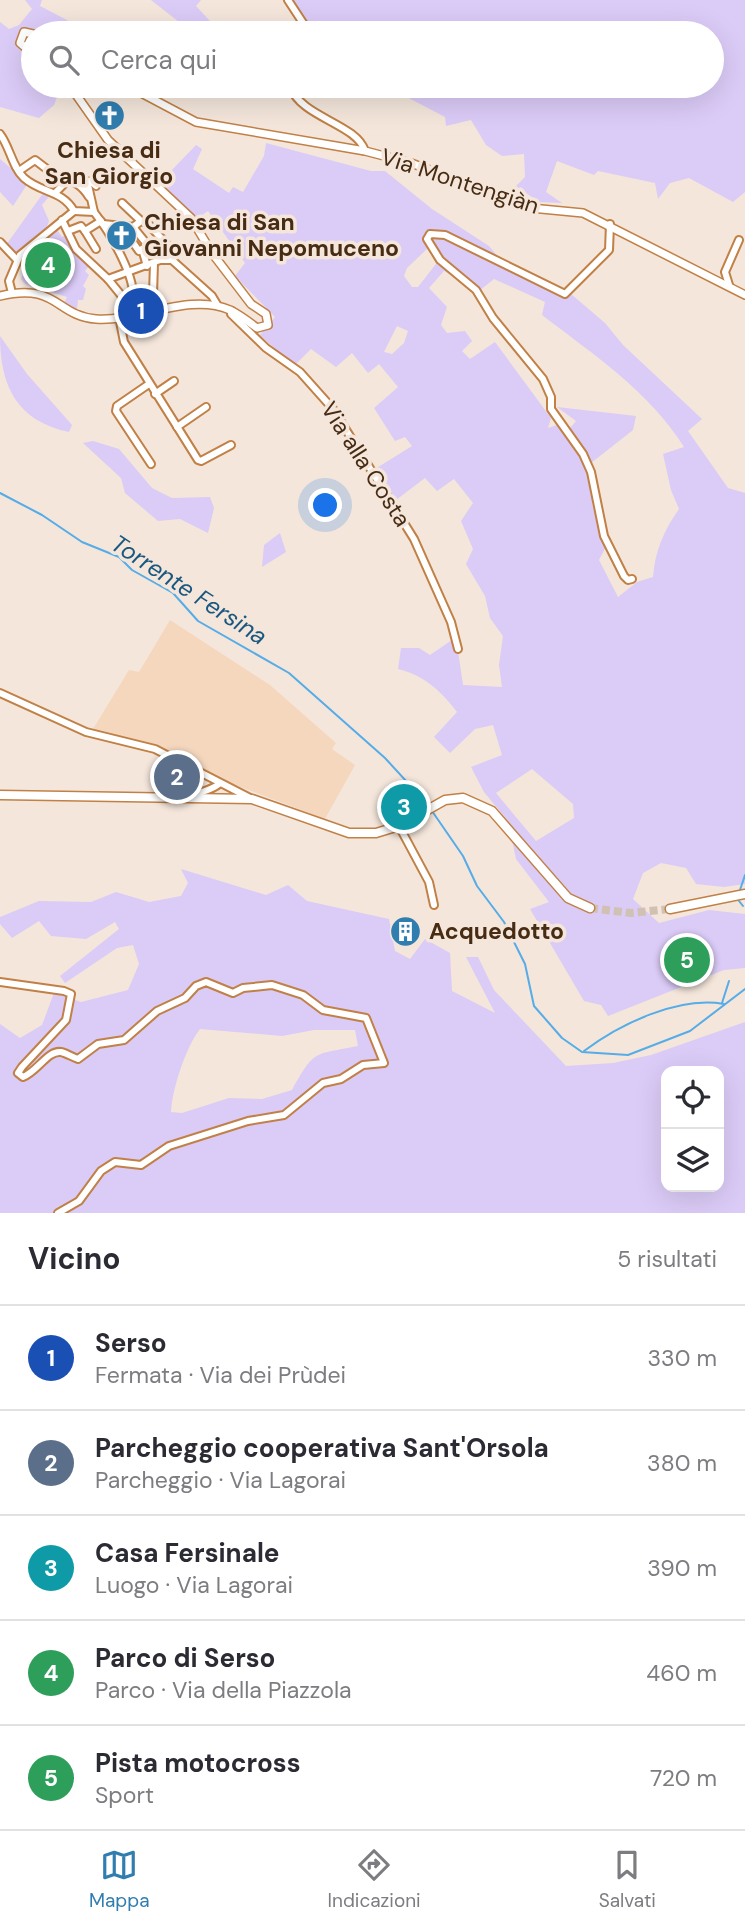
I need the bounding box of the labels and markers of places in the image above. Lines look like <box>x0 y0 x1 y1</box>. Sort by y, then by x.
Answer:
church icon: Chiesa di San Giorgio <box>92 99 126 133</box>
place label: Chiesa di San Giorgio <box>45 135 173 191</box>
place label: Chiesa di San Giovanni Nepomuceno <box>144 207 399 263</box>
church icon: Chiesa di San Giovanni Nepomuceno <box>104 218 138 252</box>
pin: 4 <box>25 239 71 291</box>
pin: 1 <box>118 285 164 337</box>
pin: 2 <box>154 751 200 803</box>
pin: 3 <box>381 781 427 833</box>
building icon: Acquedotto <box>389 914 423 948</box>
place label: Acquedotto <box>429 916 564 946</box>
pin: 5 <box>664 934 710 986</box>

